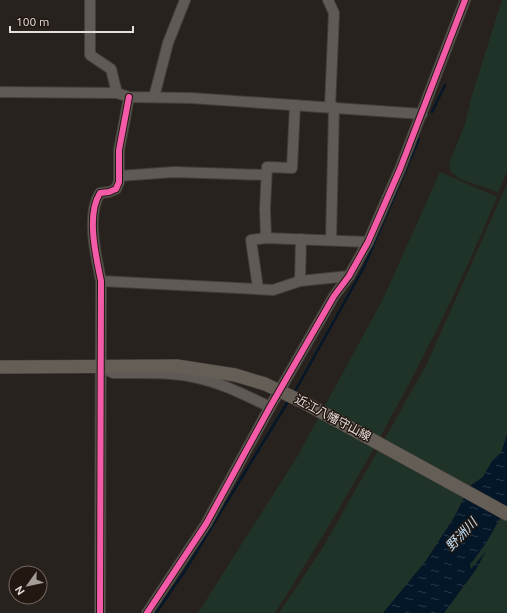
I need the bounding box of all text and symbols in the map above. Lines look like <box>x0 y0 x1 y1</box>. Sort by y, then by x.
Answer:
scale bar <box>10 8 133 34</box>
text: 100 m <box>16 15 49 28</box>
street label: 近江八幡守山線 <box>293 392 373 443</box>
water label: 野洲川 <box>443 514 481 553</box>
north arrow <box>8 565 48 605</box>
text: N <box>12 584 27 597</box>

